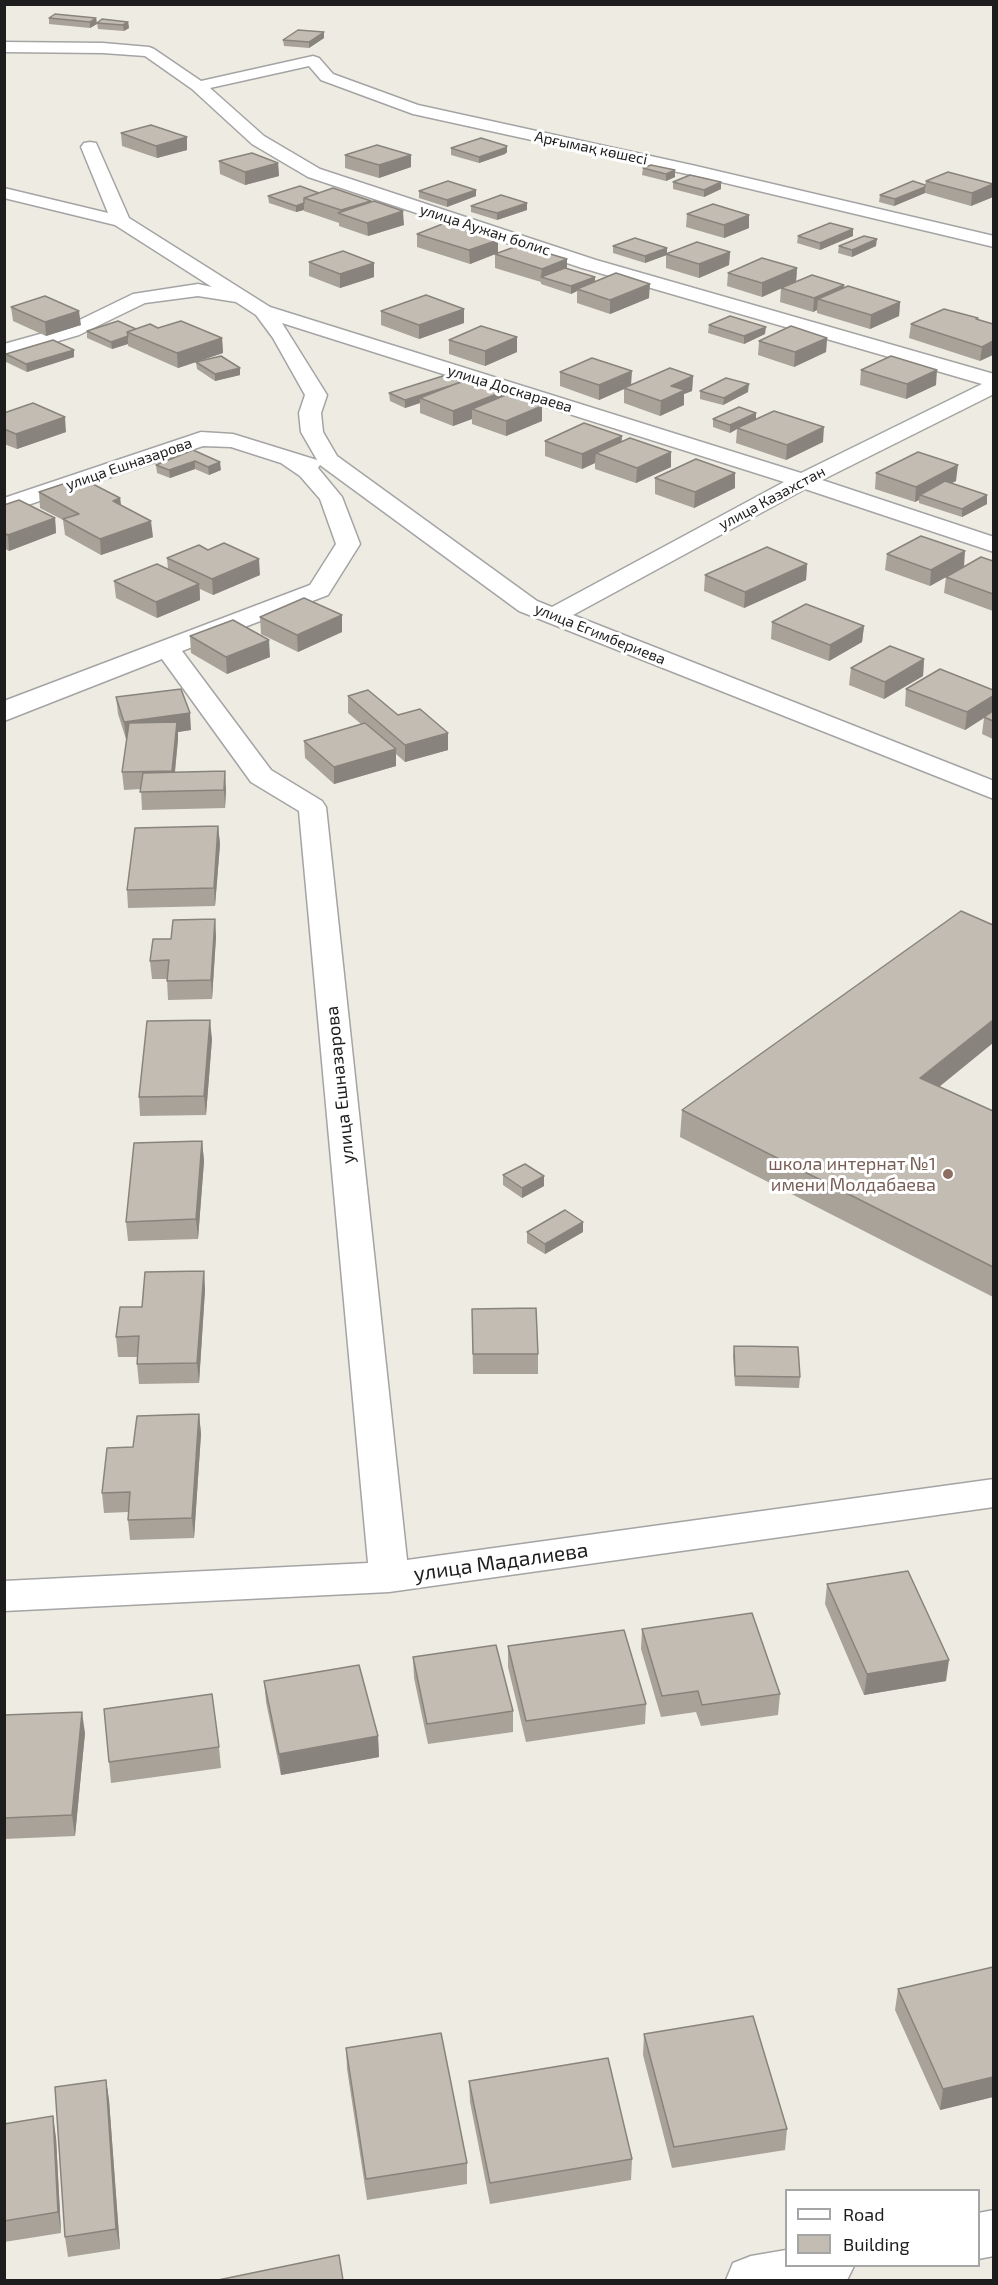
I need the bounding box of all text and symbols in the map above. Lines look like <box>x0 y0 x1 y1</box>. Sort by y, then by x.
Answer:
street label: Арғымақ көшесі <box>533 127 649 169</box>
street label: улица Аужан болис <box>417 200 553 260</box>
street label: улица Доскараева <box>445 361 575 417</box>
street label: улица Ешназарова <box>63 434 195 494</box>
street label: улица Казахстан <box>716 462 828 534</box>
street label: улица Егимбериева <box>532 600 668 668</box>
street label: улица Ешназарова <box>321 1005 359 1165</box>
place label: школа интернат №1 имени Молдабаева <box>768 1153 936 1196</box>
marker: школа интернат №1 имени Молдабаева <box>941 1167 955 1181</box>
street label: улица Мадалиева <box>412 1537 590 1587</box>
legend <box>785 2189 980 2267</box>
text: Road <box>843 2203 884 2225</box>
text: Building <box>843 2233 910 2255</box>

